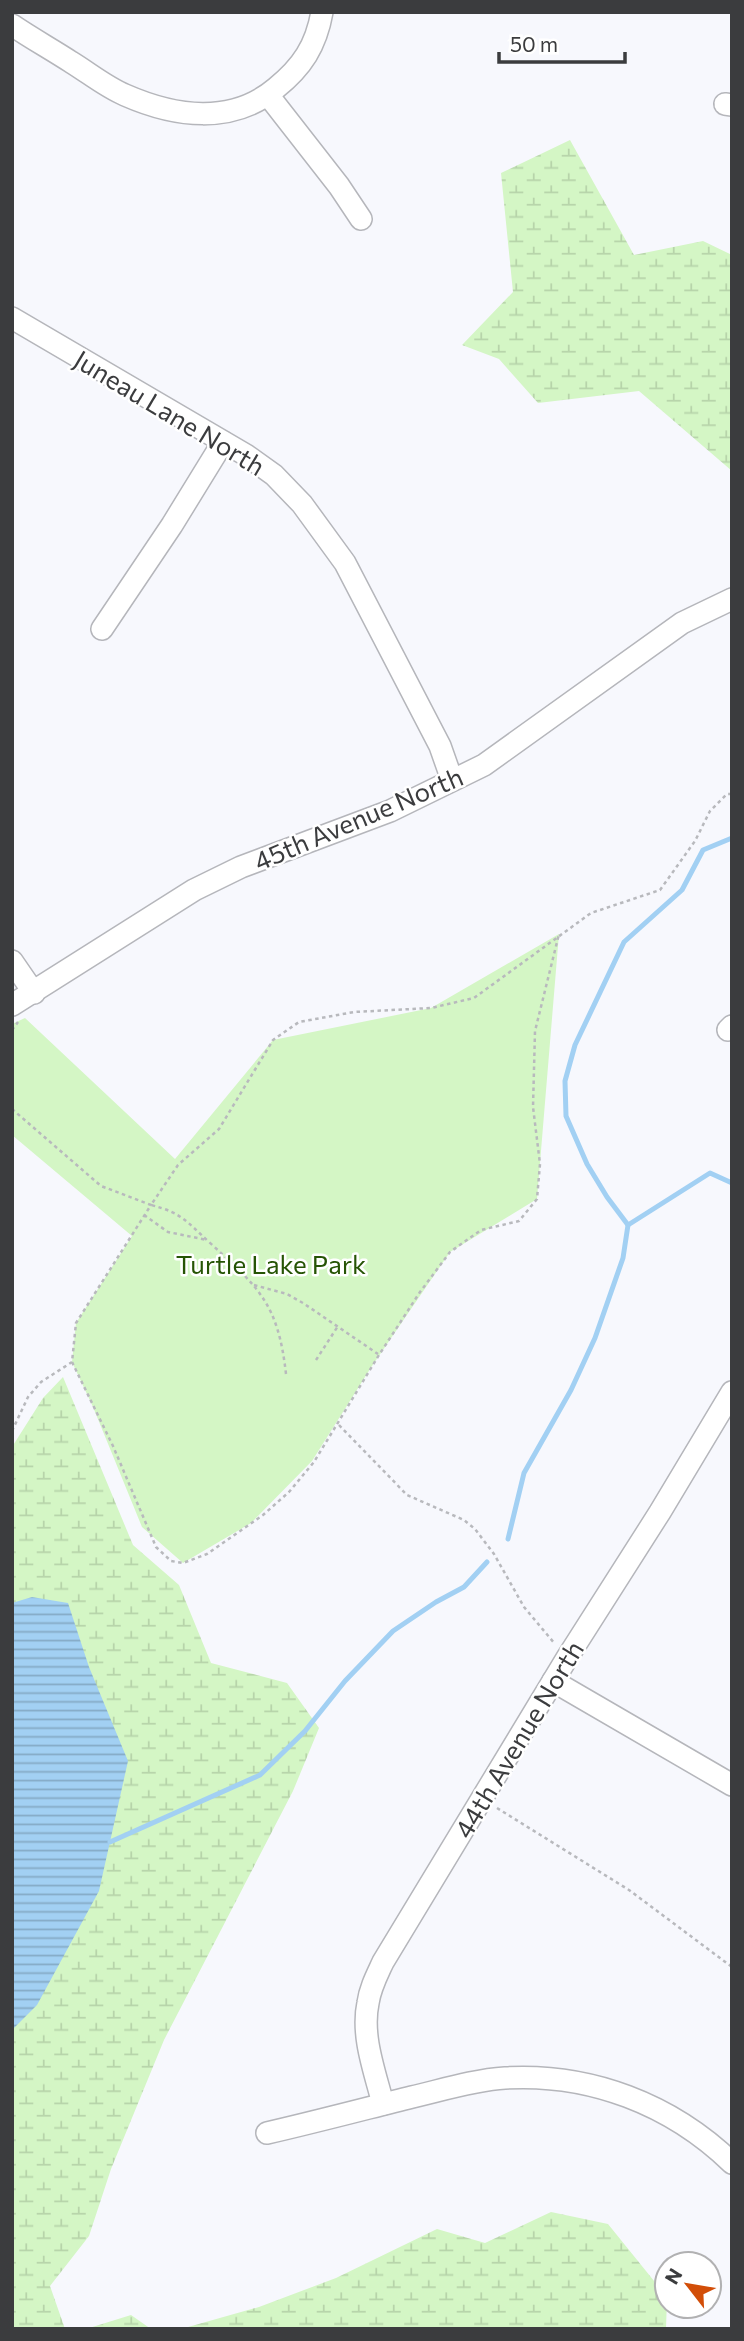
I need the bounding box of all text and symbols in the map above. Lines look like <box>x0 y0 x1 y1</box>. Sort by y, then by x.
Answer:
scale bar <box>499 21 625 65</box>
text: 50 m <box>510 31 558 56</box>
street label: Juneau Lane North <box>69 343 271 481</box>
street label: 45th Avenue North <box>249 760 467 876</box>
park label: Turtle Lake Park <box>176 1248 366 1279</box>
street label: 44th Avenue North <box>447 1635 589 1843</box>
north arrow <box>653 2250 723 2320</box>
text: N <box>659 2264 687 2288</box>

